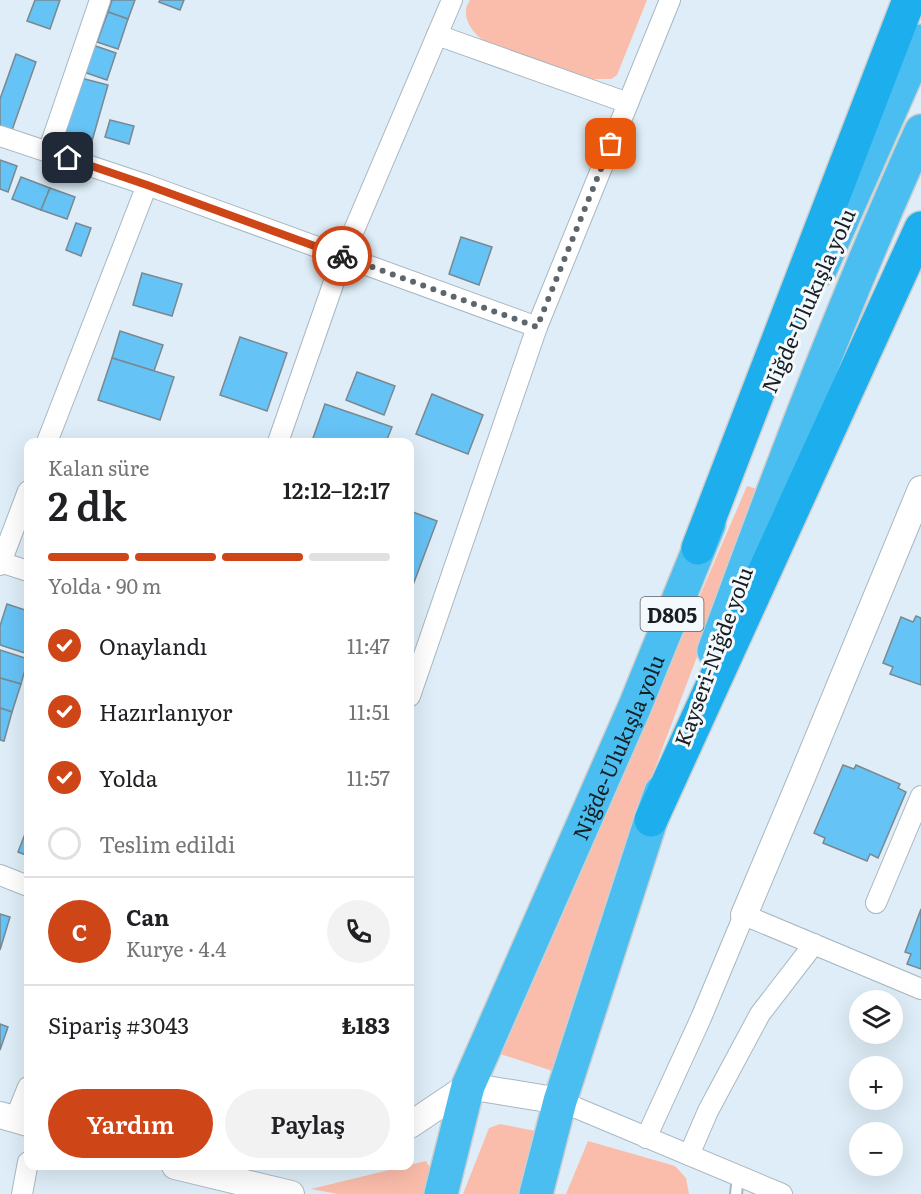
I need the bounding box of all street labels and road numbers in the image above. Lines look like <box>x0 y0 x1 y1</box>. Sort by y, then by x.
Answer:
street label: Niğde-Ulukışla yolu <box>752 203 862 397</box>
street label: Kayseri-Niğde yolu <box>665 562 759 750</box>
road number: D805 <box>640 597 704 631</box>
street label: Niğde-Ulukışla yolu <box>563 649 670 844</box>

